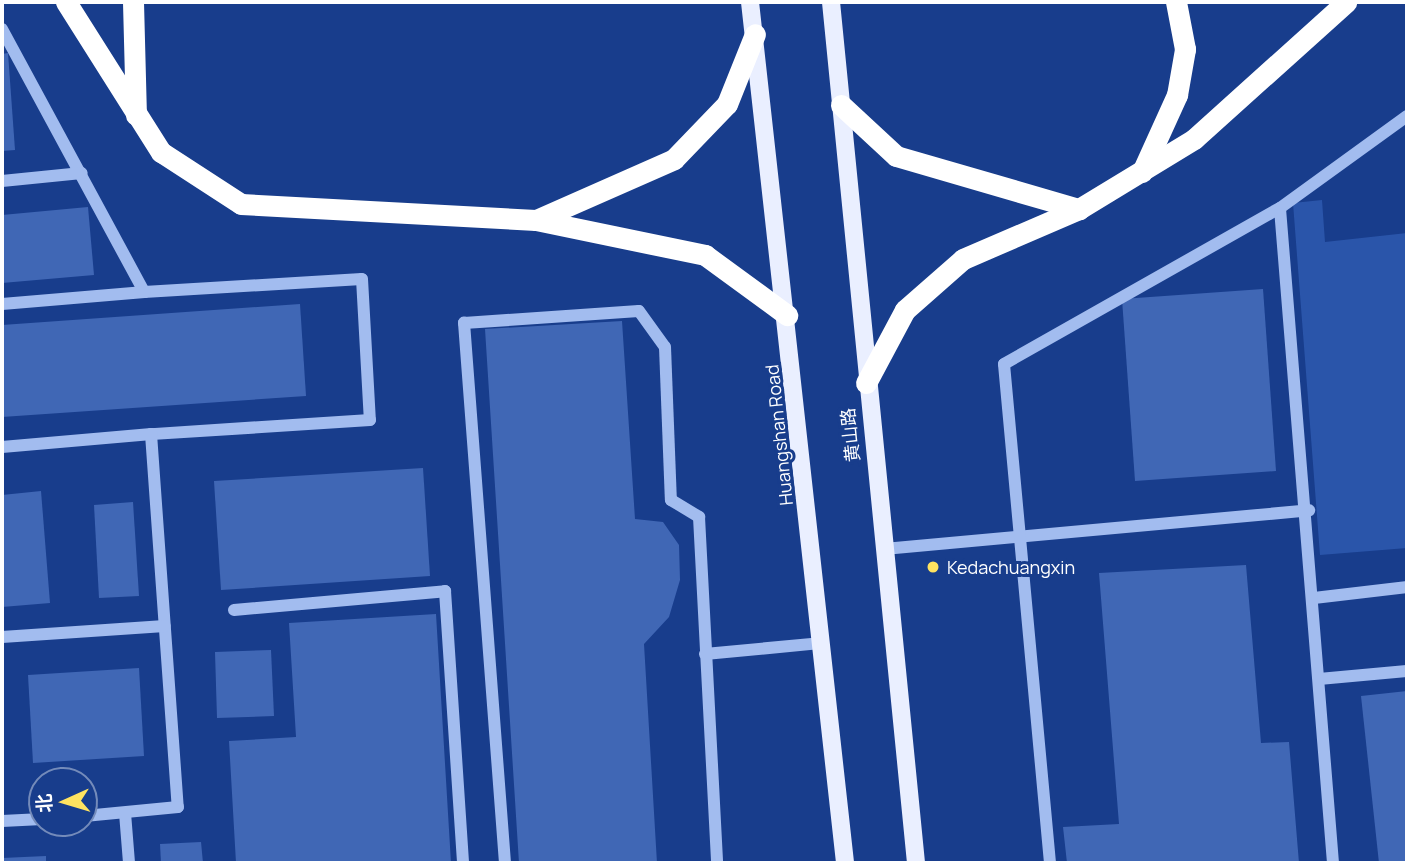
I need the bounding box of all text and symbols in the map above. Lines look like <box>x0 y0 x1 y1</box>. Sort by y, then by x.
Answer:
street label: Huangshan Road <box>761 364 797 506</box>
street label: 黄山路 <box>836 407 864 463</box>
place label: Kedachuangxin <box>947 556 1075 578</box>
marker: Kedachuangxin <box>925 559 941 575</box>
north arrow <box>28 767 98 837</box>
text: 北 <box>30 793 58 814</box>

